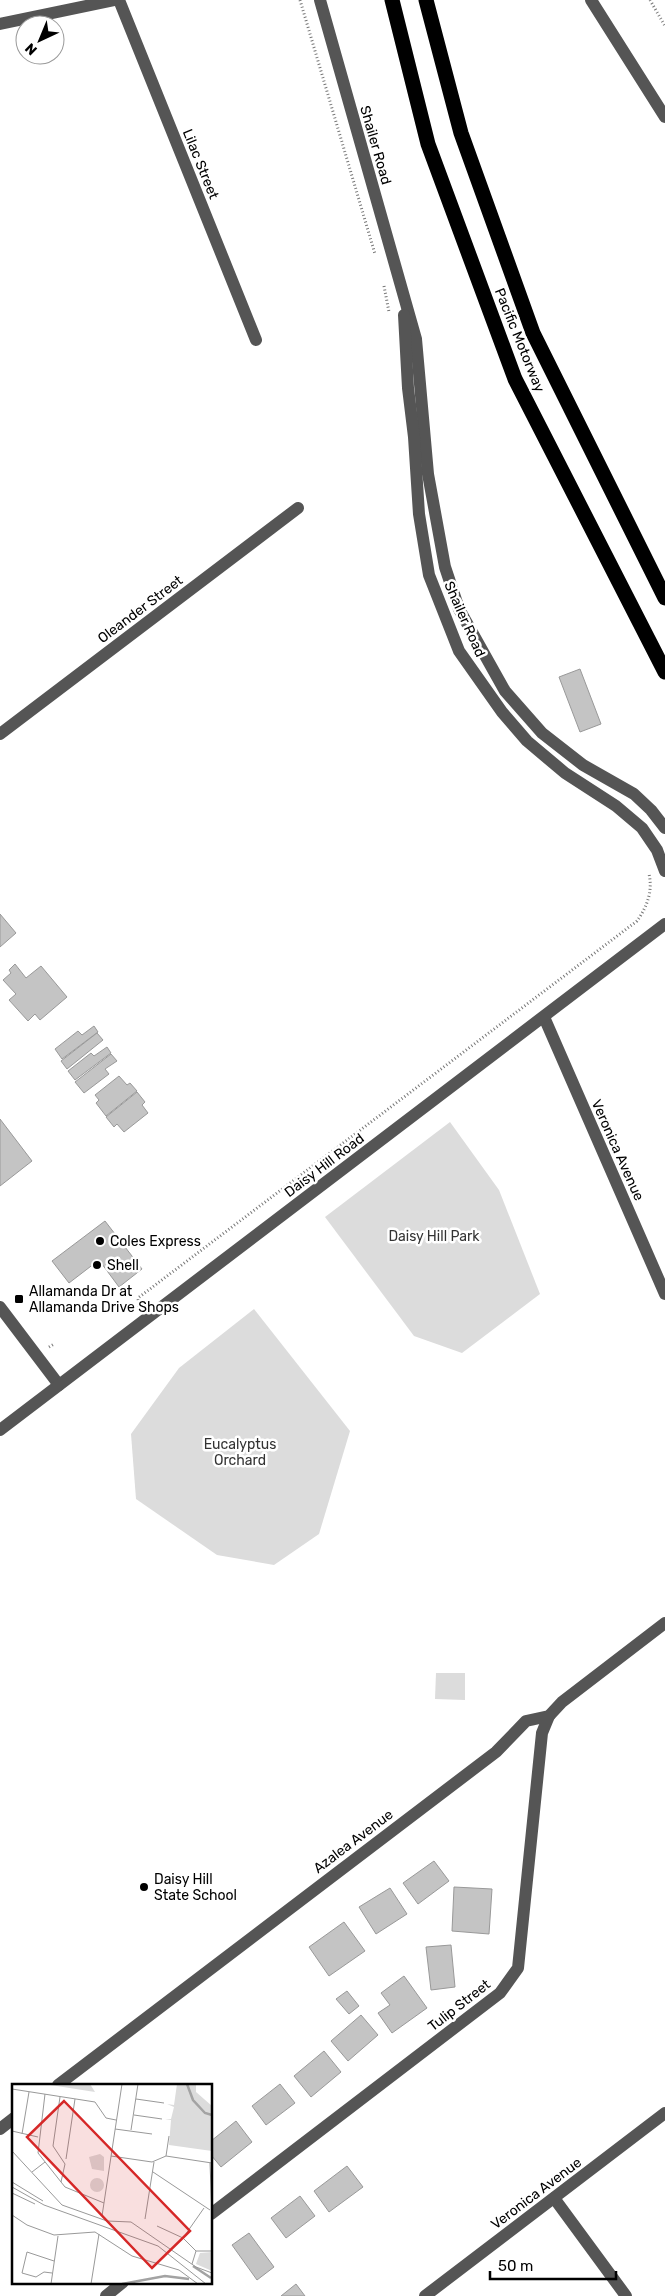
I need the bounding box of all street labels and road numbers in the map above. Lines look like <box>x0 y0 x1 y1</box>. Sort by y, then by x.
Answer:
street label: Shailer Road <box>356 104 395 187</box>
street label: Lilac Street <box>179 127 222 202</box>
street label: Pacific Motorway <box>491 286 548 395</box>
street label: Oleander Street <box>94 572 187 647</box>
street label: Shailer Road <box>440 579 489 660</box>
street label: Veronica Avenue <box>588 1097 648 1204</box>
street label: Daisy Hill Road <box>281 1130 367 1201</box>
street label: Azalea Avenue <box>310 1806 397 1877</box>
street label: Tulip Street <box>425 1975 494 2035</box>
street label: Veronica Avenue <box>488 2154 585 2233</box>

